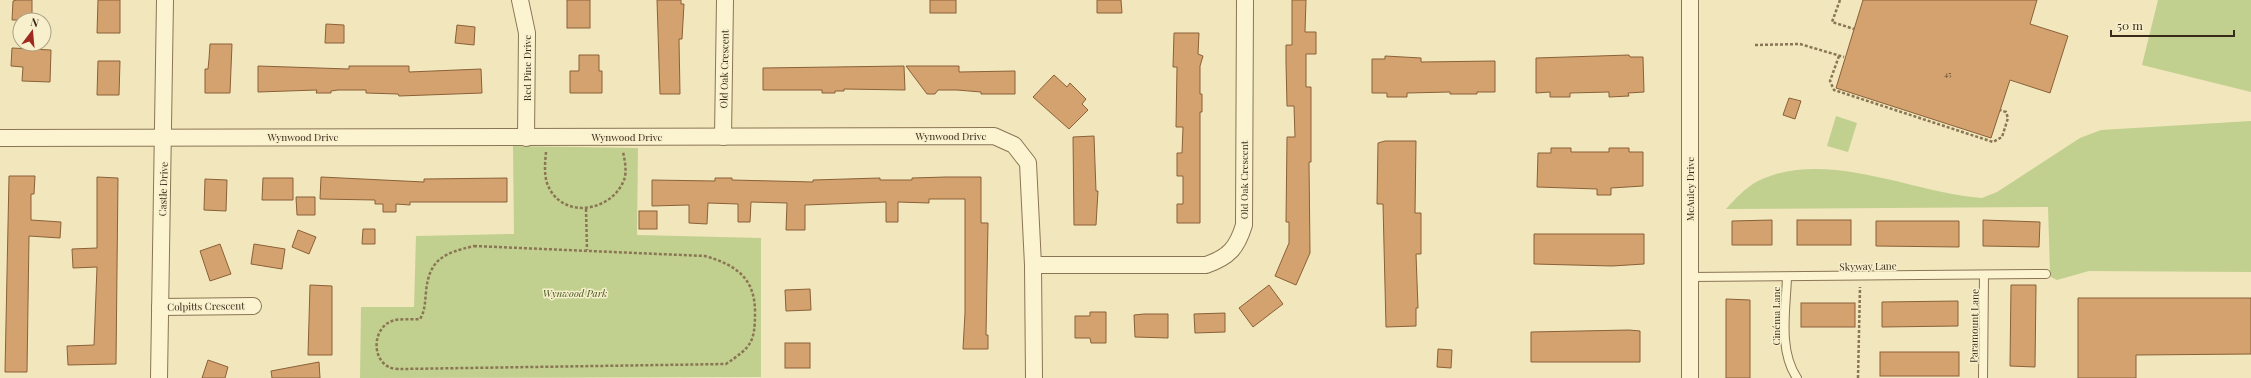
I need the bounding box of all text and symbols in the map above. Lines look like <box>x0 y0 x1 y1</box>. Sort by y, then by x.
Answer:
north arrow <box>12 12 52 52</box>
scale bar <box>2111 12 2234 38</box>
text: N <box>29 14 41 30</box>
text: 50 m <box>2117 17 2143 33</box>
street label: Old Oak Crescent <box>716 29 732 108</box>
street label: Red Pine Drive <box>520 35 534 101</box>
house number: 45 <box>1944 68 1952 79</box>
street label: Wynwood Drive <box>914 129 987 143</box>
street label: Wynwood Drive <box>266 130 339 144</box>
street label: Wynwood Drive <box>590 130 663 144</box>
street label: Old Oak Crescent <box>1237 140 1251 219</box>
street label: McAuley Drive <box>1683 157 1697 221</box>
street label: Castle Drive <box>155 161 171 217</box>
street label: Skyway Lane <box>1839 258 1897 274</box>
park label: Wynwood Park <box>543 286 607 300</box>
street label: Cinéma Lane <box>1769 287 1783 345</box>
street label: Paramount Lane <box>1966 289 1982 363</box>
street label: Colpitts Crescent <box>167 298 245 314</box>

